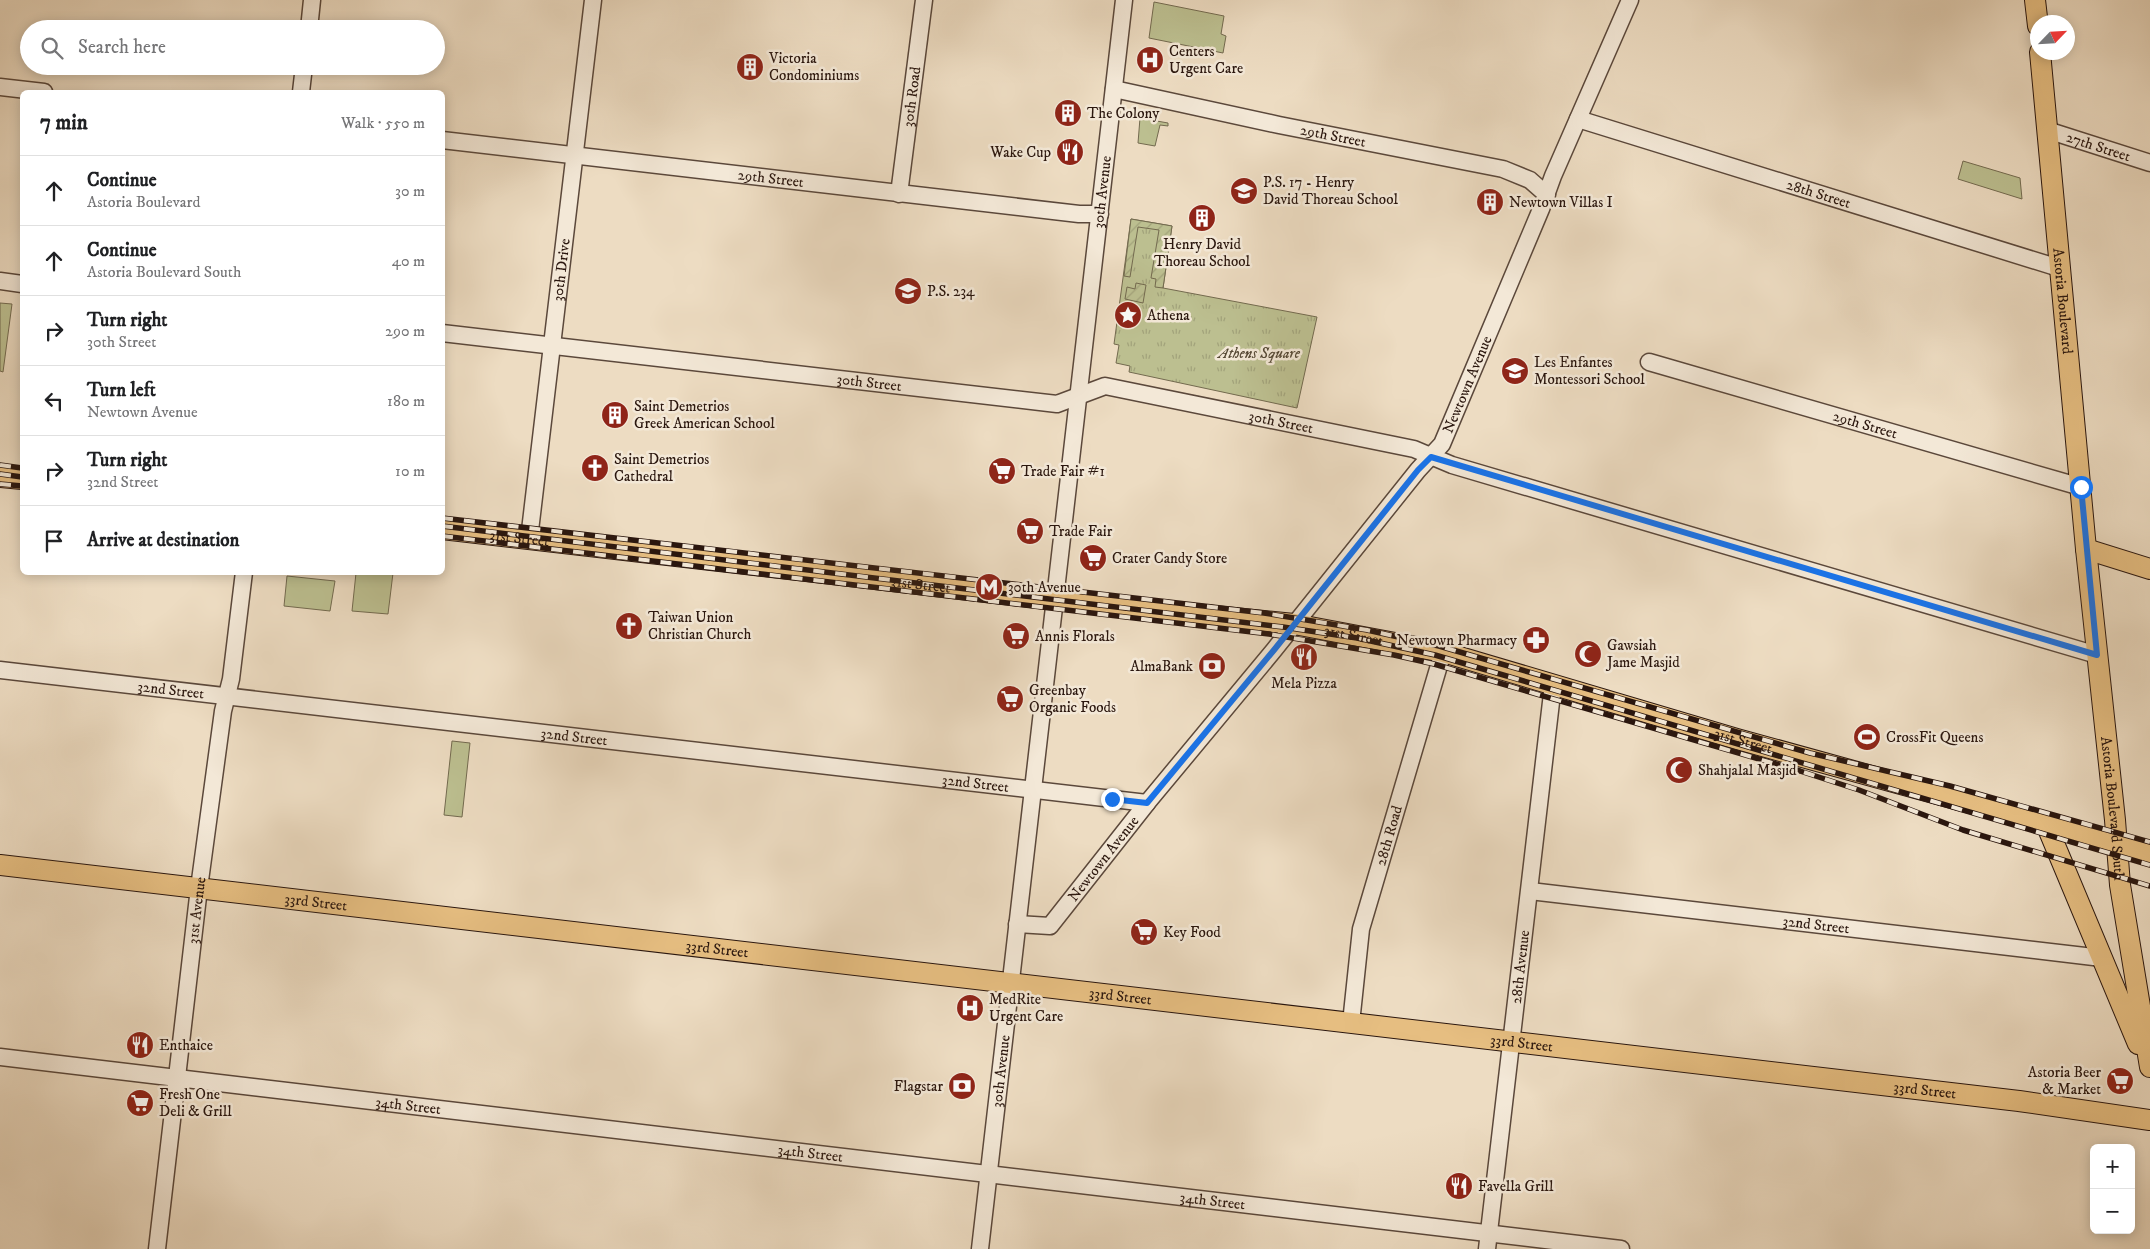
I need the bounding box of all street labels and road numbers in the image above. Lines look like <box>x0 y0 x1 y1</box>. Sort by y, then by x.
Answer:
street label: 30th Road <box>899 65 925 128</box>
street label: 29th Street <box>1299 120 1368 152</box>
street label: 27th Street <box>2064 128 2133 166</box>
street label: 30th Avenue <box>1089 155 1116 229</box>
street label: 29th Street <box>737 165 805 192</box>
street label: 28th Street <box>1784 175 1853 213</box>
street label: 30th Drive <box>548 238 575 302</box>
street label: Astoria Boulevard <box>2048 247 2077 355</box>
street label: Newtown Avenue <box>1439 333 1496 436</box>
street label: 30th Street <box>836 370 903 396</box>
street label: 30th Street <box>1247 407 1315 438</box>
street label: 29th Street <box>1831 407 1900 443</box>
street label: 31st Street <box>489 526 550 551</box>
street label: 31st Street <box>890 572 952 598</box>
street label: 31st Street <box>1322 621 1385 651</box>
street label: 32nd Street <box>136 677 205 704</box>
street label: 32nd Street <box>540 724 609 750</box>
street label: 31st Street <box>1712 724 1775 758</box>
street label: Astoria Boulevard South <box>2096 735 2129 881</box>
street label: 32nd Street <box>941 770 1010 797</box>
street label: 28th Road <box>1371 803 1407 868</box>
street label: Newtown Avenue <box>1064 812 1143 905</box>
street label: 31st Avenue <box>184 876 210 945</box>
street label: 33rd Street <box>283 889 348 916</box>
street label: 32nd Street <box>1782 912 1851 938</box>
street label: 28th Avenue <box>1507 929 1534 1005</box>
street label: 33rd Street <box>685 936 750 962</box>
street label: 33rd Street <box>1088 983 1153 1010</box>
street label: 33rd Street <box>1489 1030 1554 1056</box>
street label: 30th Avenue <box>987 1034 1015 1109</box>
street label: 33rd Street <box>1892 1077 1957 1104</box>
street label: 34th Street <box>374 1093 442 1119</box>
street label: 34th Street <box>777 1140 844 1167</box>
street label: 34th Street <box>1179 1188 1246 1214</box>

